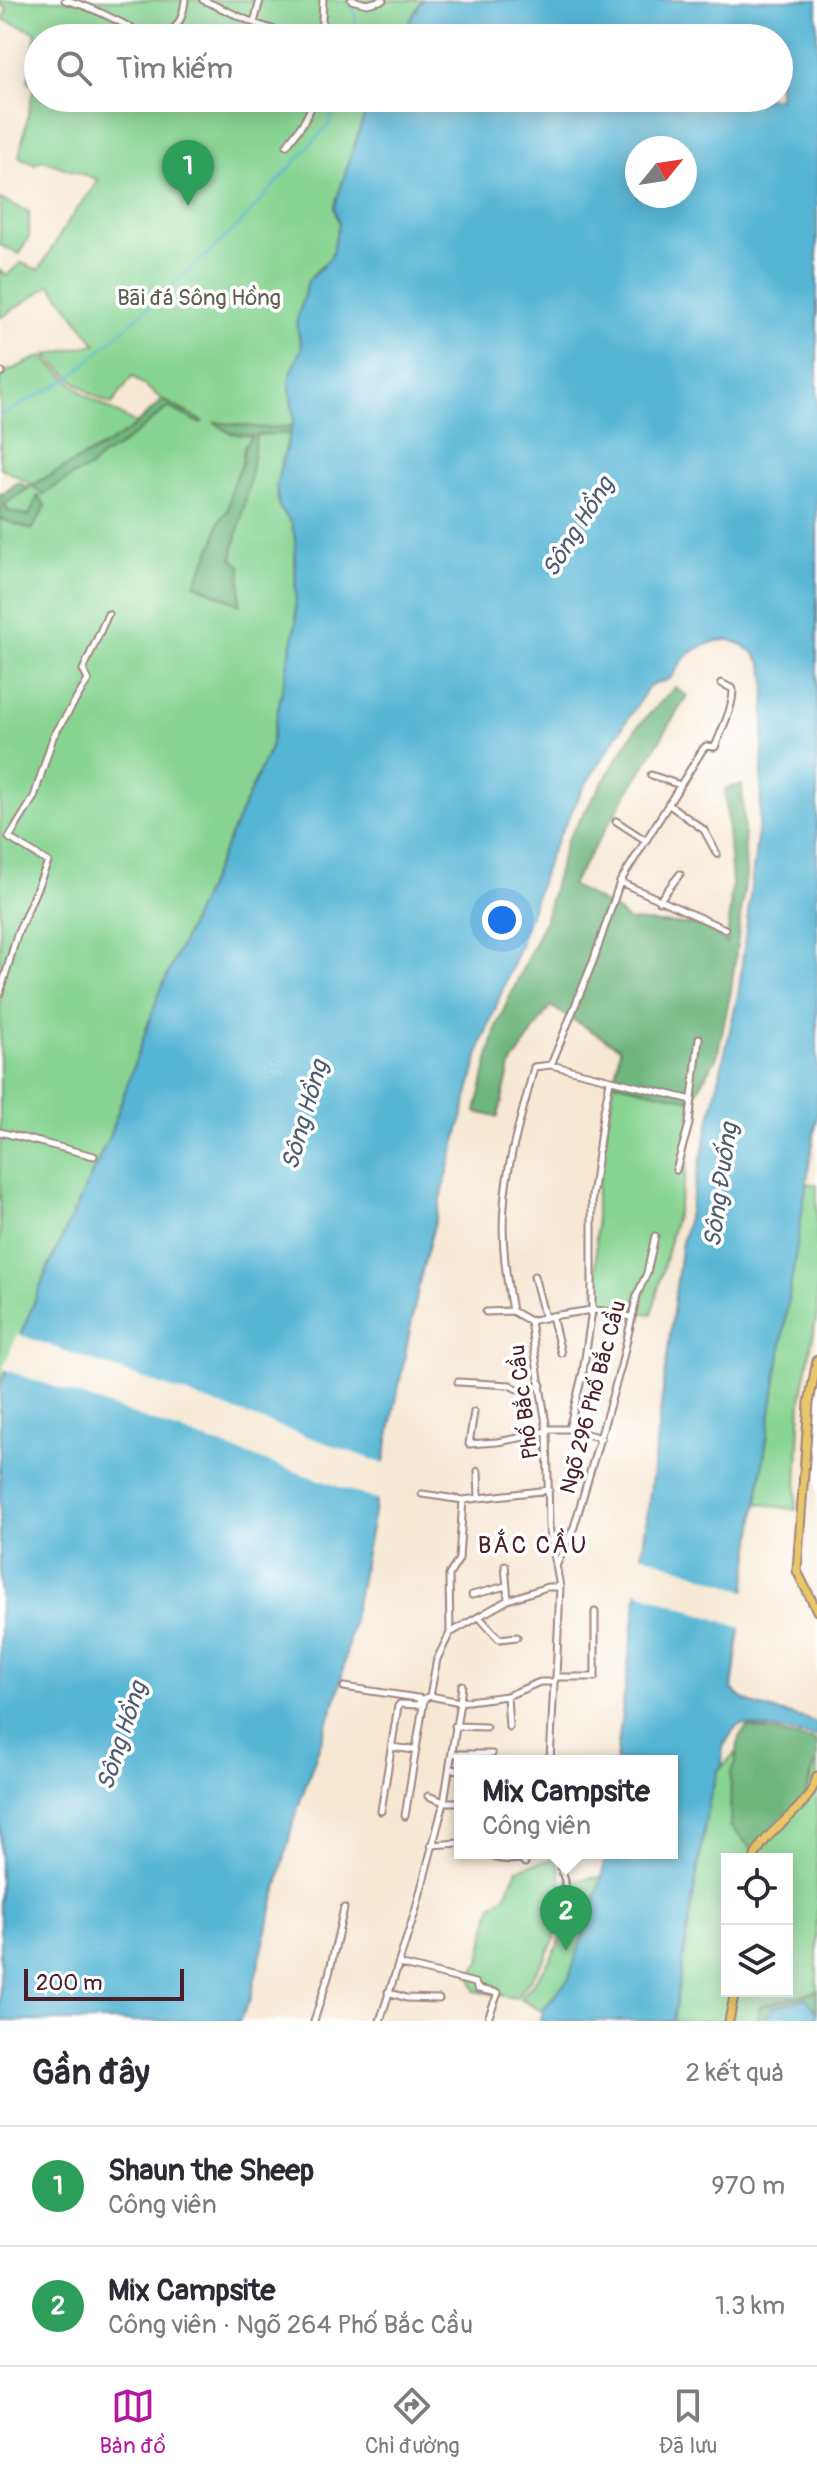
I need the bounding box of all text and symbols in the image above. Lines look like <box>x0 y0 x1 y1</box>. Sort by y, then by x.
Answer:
search box <box>24 24 793 112</box>
icon: search <box>52 46 96 90</box>
text: Tìm kiếm <box>116 50 233 87</box>
north arrow <box>625 136 697 208</box>
pin: 1 <box>162 140 214 206</box>
park label: Bãi đá Sông Hồng <box>117 284 281 312</box>
water label: Sông Hồng <box>535 470 621 582</box>
your location <box>482 900 522 940</box>
water label: Sông Hồng <box>275 1055 335 1173</box>
water label: Sông Đuống <box>698 1119 744 1249</box>
street label: Ngõ 296 Phố Bắc Cầu <box>554 1297 632 1497</box>
street label: Phố Bắc Cầu <box>503 1343 545 1461</box>
district label: BẮC CẦU <box>478 1528 588 1560</box>
water label: Sông Hồng <box>90 1676 154 1794</box>
popup <box>454 1755 678 1859</box>
text: Mix Campsite <box>482 1773 650 1810</box>
text: Công viên <box>482 1810 591 1842</box>
map controls <box>721 1853 793 1997</box>
button: locate <box>721 1853 793 1925</box>
pin: 2 <box>540 1885 592 1951</box>
button: layers <box>721 1925 793 1997</box>
scale bar <box>24 1965 184 2001</box>
text: 200 m <box>36 1969 103 1997</box>
text: Gần đây <box>32 2052 150 2095</box>
text: 2 kết quả <box>685 2057 785 2089</box>
text: Shaun the Sheep <box>108 2152 314 2189</box>
text: 1 <box>53 2170 63 2202</box>
text: 970 m <box>711 2170 785 2202</box>
text: Công viên <box>108 2189 217 2221</box>
text: Mix Campsite <box>108 2272 275 2309</box>
text: 2 <box>51 2290 65 2322</box>
text: 1.3 km <box>715 2290 785 2322</box>
text: Công viên · Ngõ 264 Phố Bắc Cầu <box>108 2309 473 2341</box>
tab: Bản đồ <box>100 2384 166 2460</box>
tab: Chỉ đường <box>365 2384 460 2460</box>
tab: Đã lưu <box>659 2384 717 2460</box>

